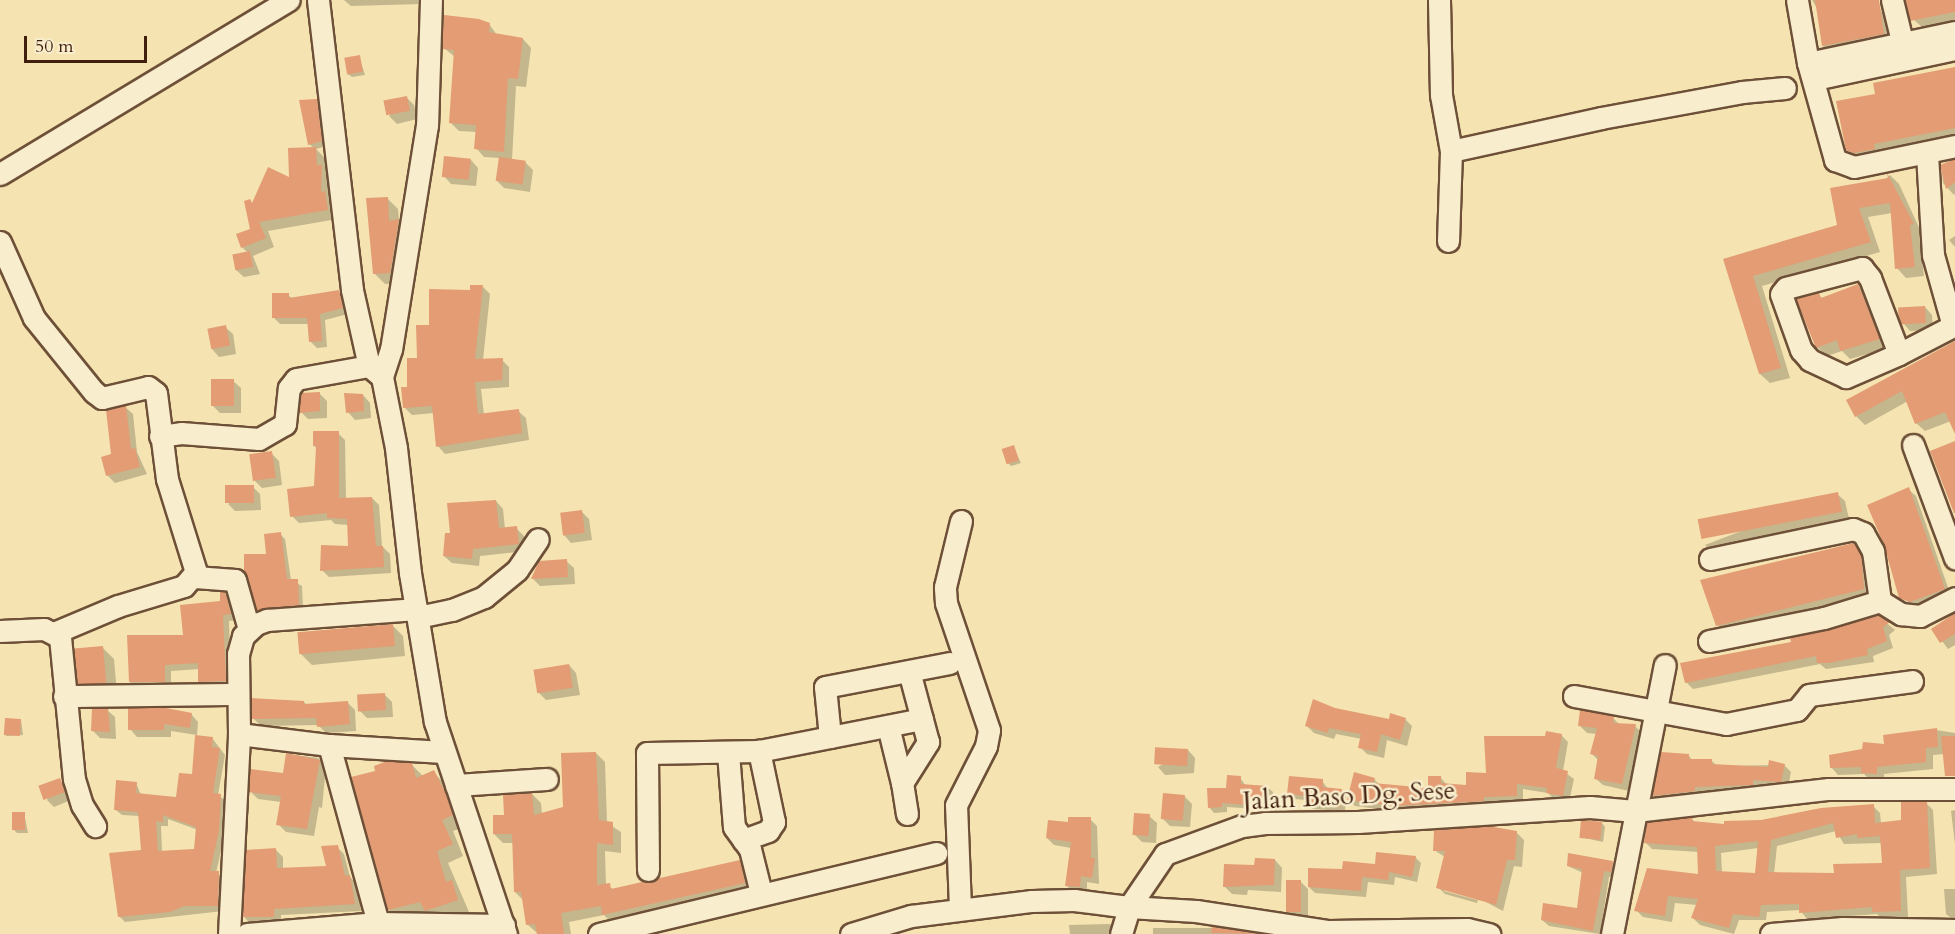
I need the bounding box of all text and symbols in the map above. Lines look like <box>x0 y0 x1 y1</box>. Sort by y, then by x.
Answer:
scale bar <box>27 24 150 62</box>
text: 50 m <box>35 34 74 59</box>
street label: Jalan Baso Dg. Sese <box>1242 775 1456 817</box>

